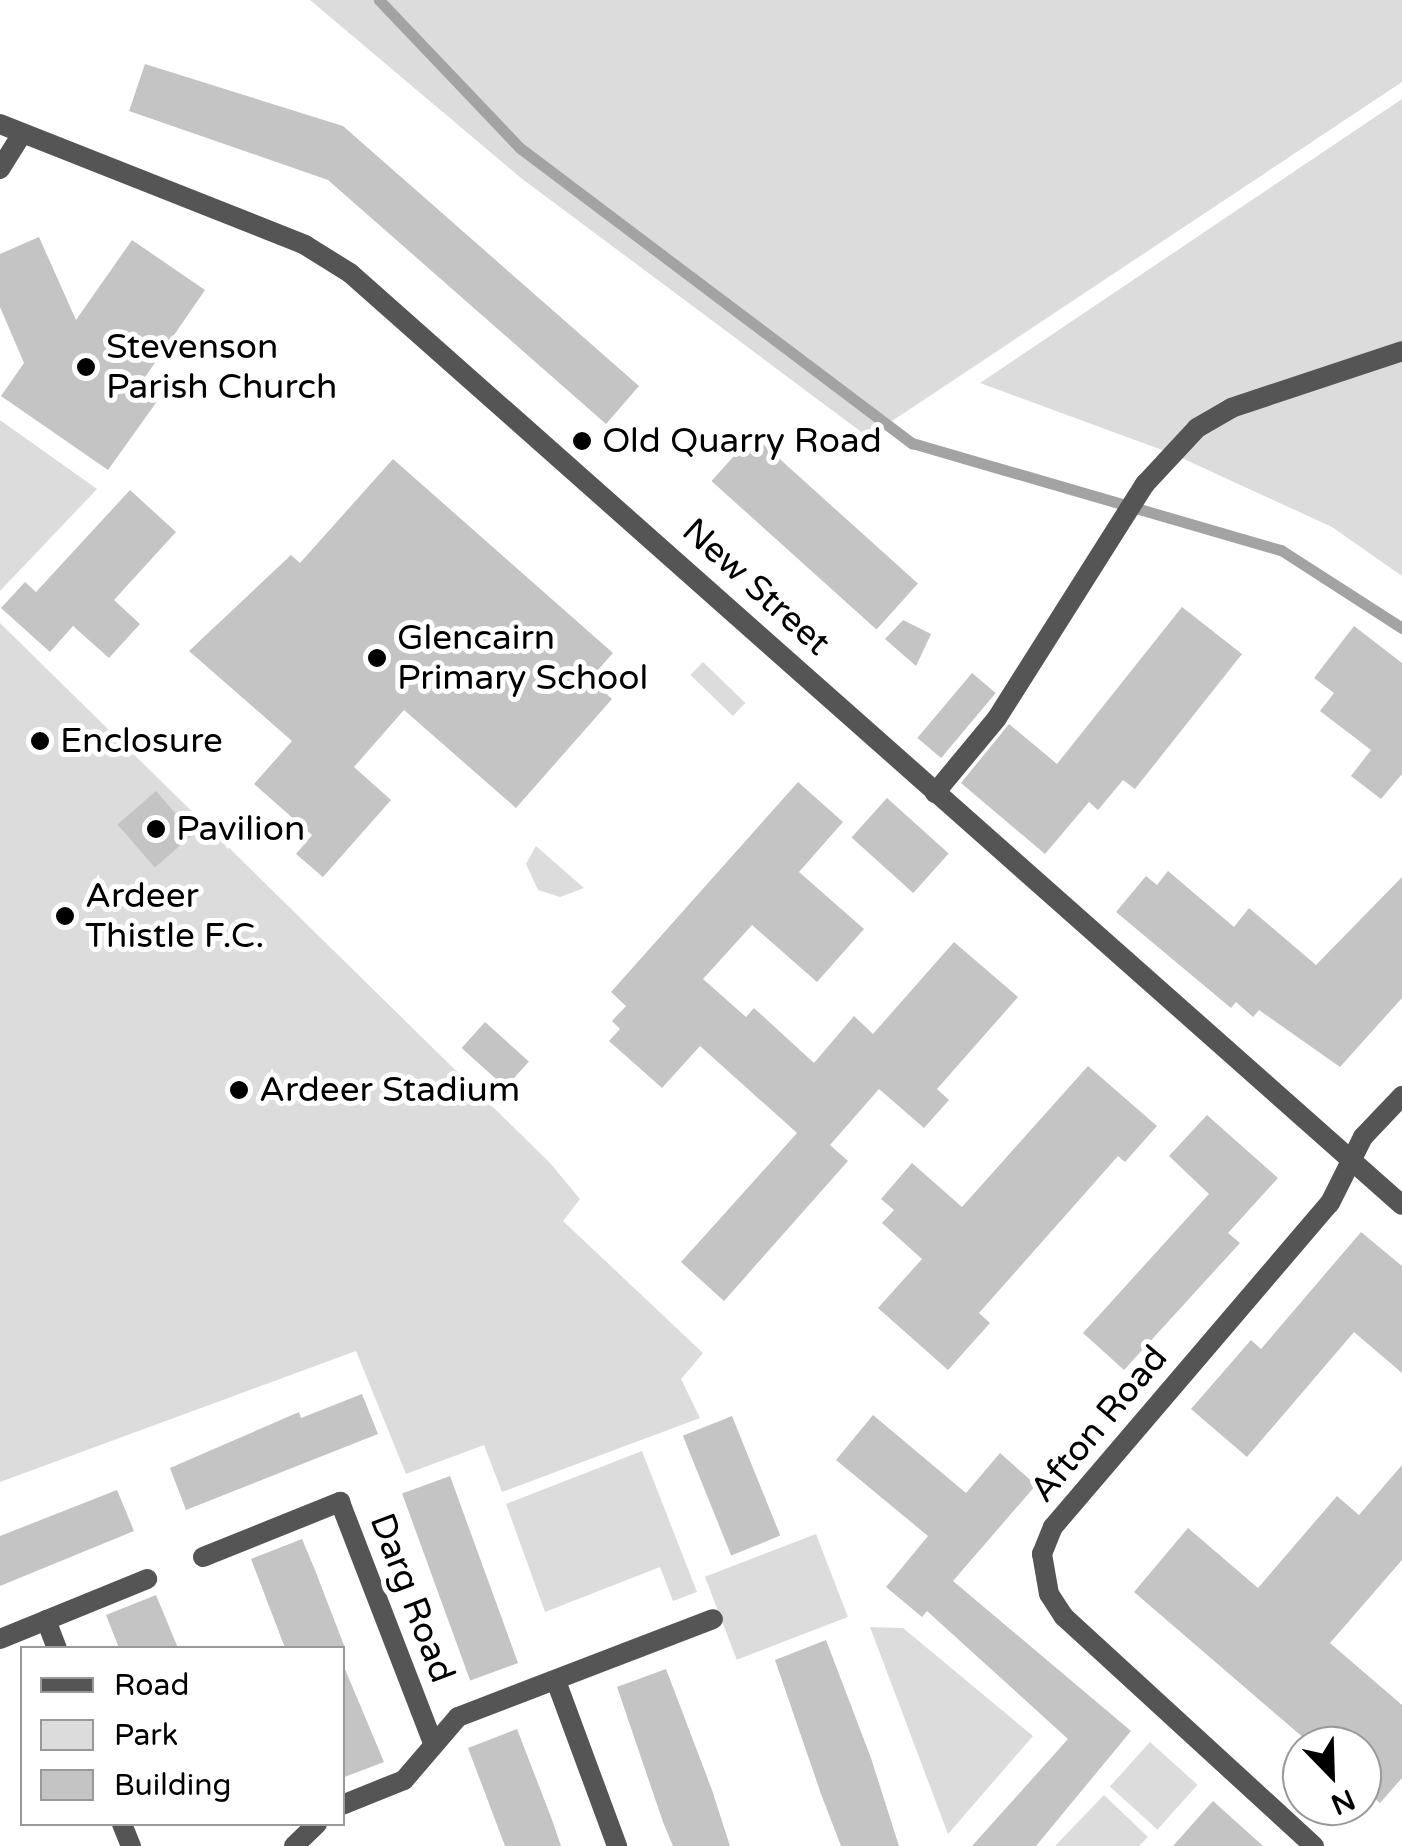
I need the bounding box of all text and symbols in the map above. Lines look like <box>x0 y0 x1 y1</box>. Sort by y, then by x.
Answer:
place label: Stevenson Parish Church <box>106 326 337 408</box>
marker: Stevenson Parish Church <box>75 356 97 378</box>
place label: Old Quarry Road <box>602 420 882 462</box>
marker: Old Quarry Road <box>571 430 593 452</box>
street label: New Street <box>674 510 838 664</box>
place label: Glencairn Primary School <box>397 617 648 699</box>
marker: Glencairn Primary School <box>366 647 388 669</box>
place label: Enclosure <box>60 720 223 762</box>
marker: Enclosure <box>29 730 51 752</box>
place label: Pavilion <box>176 808 305 850</box>
marker: Pavilion <box>145 818 167 840</box>
place label: Ardeer Thistle F.C. <box>85 875 264 957</box>
marker: Ardeer Thistle F.C. <box>54 905 76 927</box>
place label: Ardeer Stadium <box>259 1069 520 1111</box>
marker: Ardeer Stadium <box>228 1079 250 1101</box>
street label: Afton Road <box>1021 1337 1177 1511</box>
street label: Darg Road <box>361 1508 463 1688</box>
legend <box>20 1646 345 1826</box>
text: Road <box>114 1667 189 1704</box>
text: Park <box>114 1717 178 1754</box>
north arrow <box>1282 1726 1382 1826</box>
text: Building <box>114 1767 231 1804</box>
text: N <box>1326 1782 1360 1822</box>

